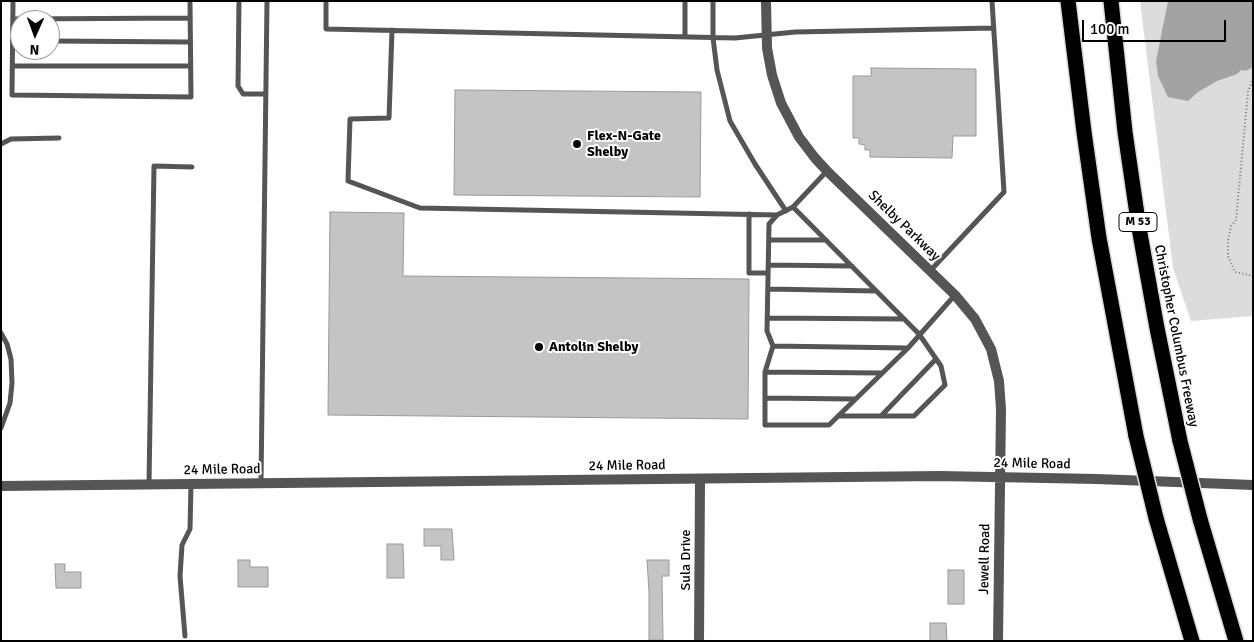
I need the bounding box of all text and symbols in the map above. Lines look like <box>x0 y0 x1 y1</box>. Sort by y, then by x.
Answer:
north arrow <box>10 10 60 60</box>
scale bar <box>1084 10 1228 42</box>
text: 100 m <box>1090 20 1130 38</box>
text: N <box>29 41 40 58</box>
place label: Flex-N-Gate Shelby <box>587 128 661 160</box>
marker: Flex-N-Gate Shelby <box>571 138 583 150</box>
street label: Shelby Parkway <box>864 187 944 265</box>
road number: M 53 <box>1119 212 1157 232</box>
street label: Christopher Columbus Freeway <box>1150 243 1202 429</box>
place label: Antolin Shelby <box>549 339 638 355</box>
marker: Antolin Shelby <box>533 341 545 353</box>
street label: 24 Mile Road <box>993 455 1071 473</box>
street label: 24 Mile Road <box>588 457 666 475</box>
street label: 24 Mile Road <box>183 461 261 479</box>
street label: Jewell Road <box>976 523 994 595</box>
street label: Sula Drive <box>678 529 694 591</box>

